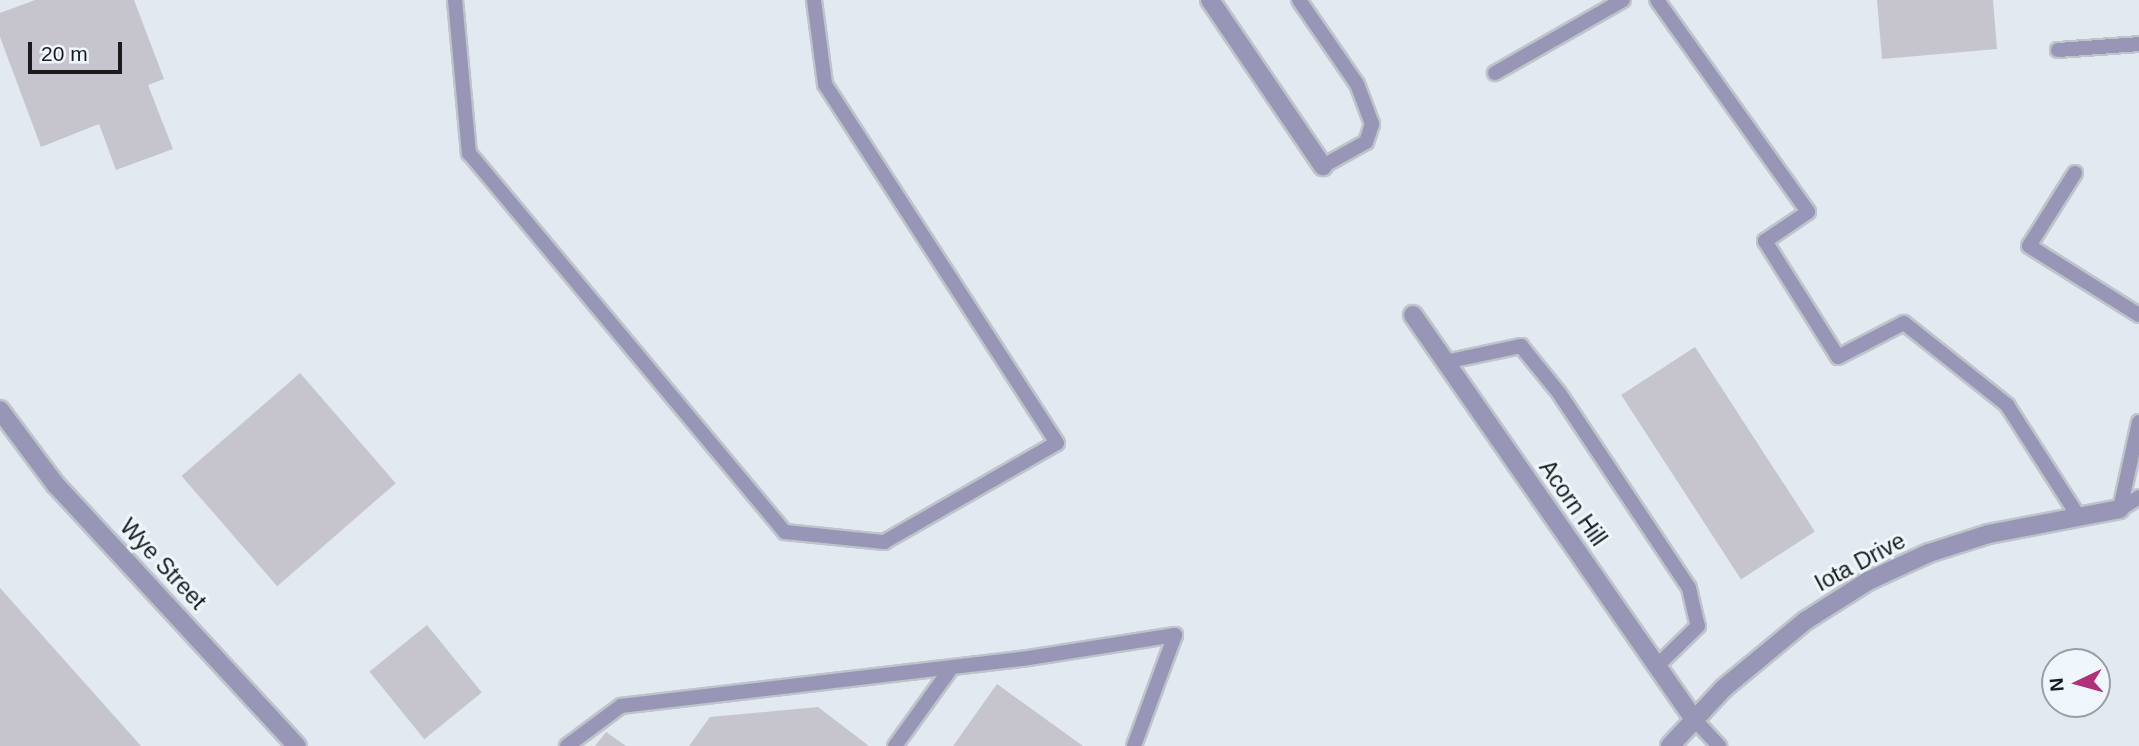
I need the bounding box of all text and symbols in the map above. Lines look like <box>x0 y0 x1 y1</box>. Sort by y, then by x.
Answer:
scale bar <box>32 28 126 72</box>
text: 20 m <box>41 42 88 65</box>
street label: Acorn Hill <box>1533 455 1613 551</box>
street label: Wye Street <box>114 513 212 615</box>
street label: Iota Drive <box>1810 527 1910 597</box>
north arrow <box>2041 648 2111 718</box>
text: N <box>2046 677 2068 692</box>

